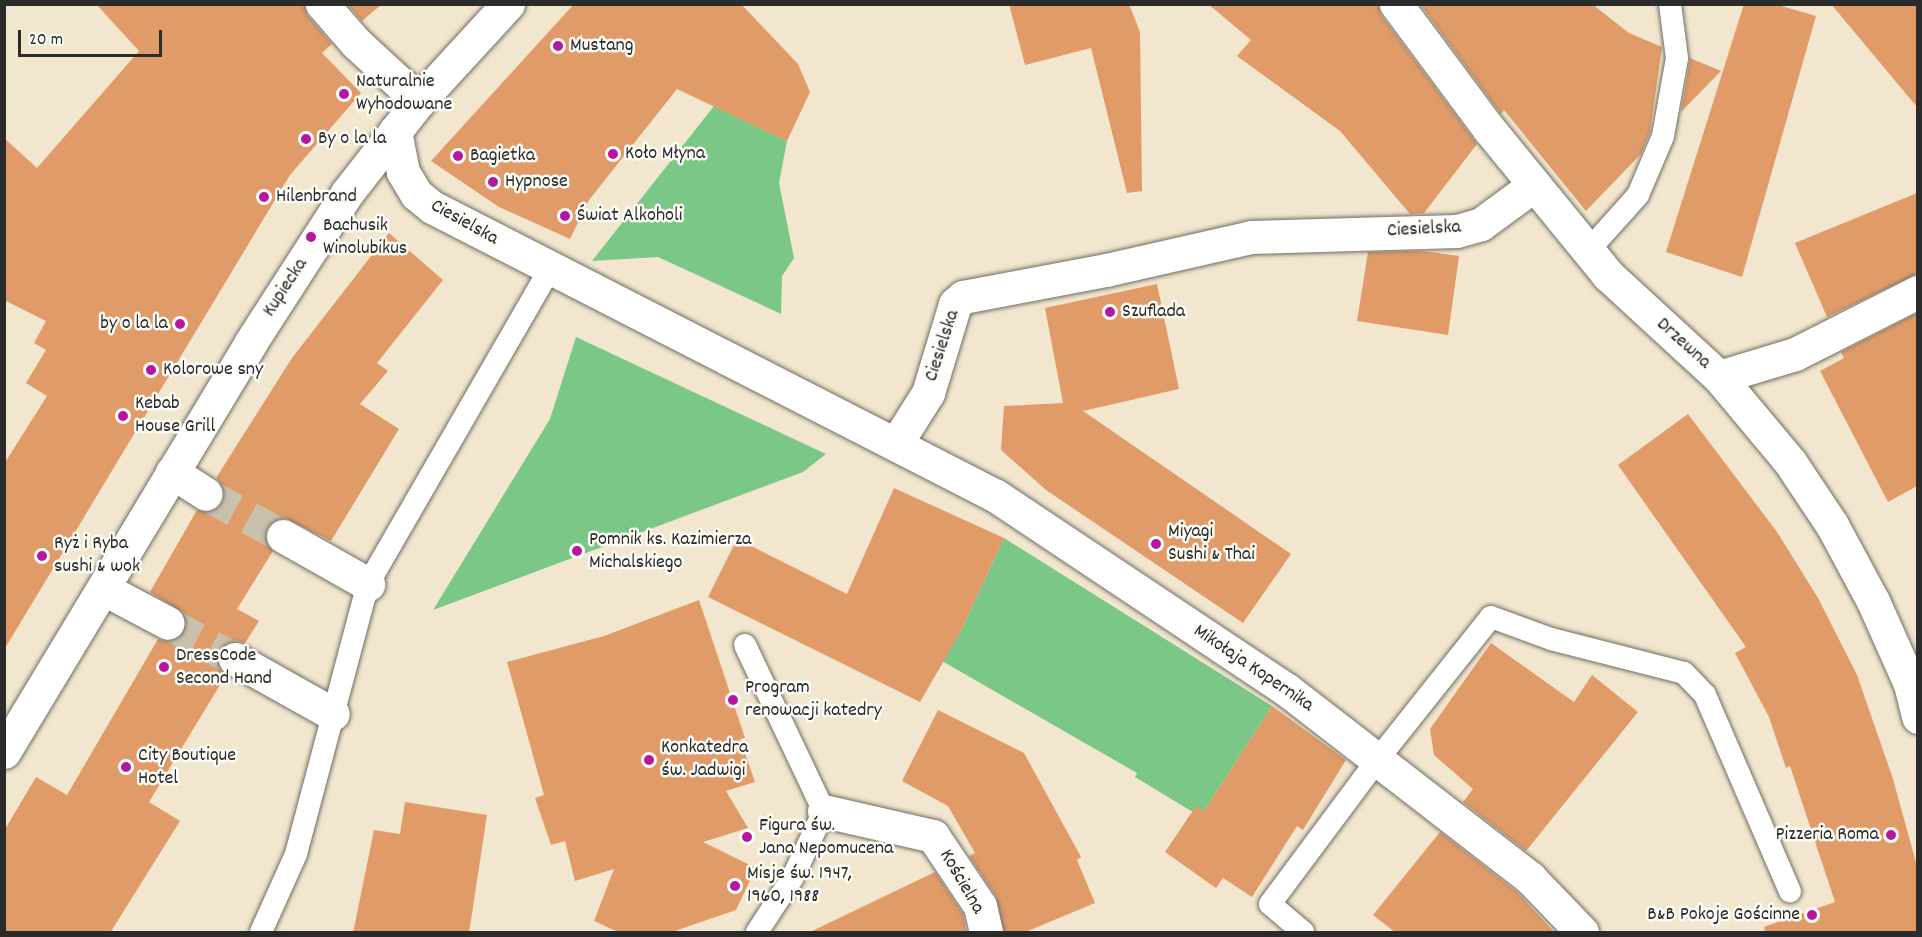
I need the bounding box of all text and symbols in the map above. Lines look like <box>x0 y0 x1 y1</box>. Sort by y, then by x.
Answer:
scale bar <box>21 18 165 56</box>
text: 20 m <box>29 28 63 53</box>
place label: Mustang <box>570 34 634 58</box>
marker: Mustang <box>551 39 565 53</box>
place label: Naturalnie Wyhodowane <box>356 70 452 117</box>
marker: Naturalnie Wyhodowane <box>337 87 351 101</box>
place label: By o la la <box>318 127 386 151</box>
marker: By o la la <box>299 132 313 146</box>
place label: Koło Młyna <box>625 142 705 166</box>
place label: Bagietka <box>470 144 535 168</box>
marker: Koło Młyna <box>606 147 620 161</box>
marker: Bagietka <box>451 149 465 163</box>
place label: Hypnose <box>505 170 568 194</box>
marker: Hypnose <box>486 175 500 189</box>
place label: Hilenbrand <box>276 185 357 209</box>
marker: Hilenbrand <box>257 190 271 204</box>
street label: Ciesielska <box>426 195 502 251</box>
place label: Świat Alkoholi <box>577 204 682 228</box>
marker: Świat Alkoholi <box>558 209 572 223</box>
place label: Bachusik Winolubikus <box>323 214 407 261</box>
street label: Ciesielska <box>1386 216 1462 244</box>
marker: Bachusik Winolubikus <box>304 230 318 244</box>
street label: Kupiecka <box>258 254 314 322</box>
place label: Szuflada <box>1122 300 1185 324</box>
marker: Szuflada <box>1103 305 1117 319</box>
street label: Ciesielska <box>920 307 966 385</box>
place label: by o la la <box>100 312 168 336</box>
street label: Drzewna <box>1651 313 1715 375</box>
marker: by o la la <box>173 317 187 331</box>
place label: Kolorowe sny <box>163 358 263 382</box>
marker: Kolorowe sny <box>144 363 158 377</box>
place label: Kebab House Grill <box>135 392 215 439</box>
marker: Kebab House Grill <box>116 409 130 423</box>
place label: Miyagi Sushi & Thai <box>1168 520 1255 567</box>
place label: Pomnik ks. Kazimierza Michalskiego <box>589 528 751 575</box>
place label: Ryż i Ryba sushi & wok <box>54 532 140 579</box>
marker: Miyagi Sushi & Thai <box>1149 537 1163 551</box>
marker: Pomnik ks. Kazimierza Michalskiego <box>570 544 584 558</box>
marker: Ryż i Ryba sushi & wok <box>35 549 49 563</box>
street label: Mikołaja Kopernika <box>1188 620 1318 718</box>
place label: DressCode Second Hand <box>176 644 272 691</box>
marker: DressCode Second Hand <box>157 660 171 674</box>
place label: Program renowacji katedry <box>745 676 882 723</box>
marker: Program renowacji katedry <box>726 693 740 707</box>
place label: Konkatedra św. Jadwigi <box>661 736 748 783</box>
place label: City Boutique Hotel <box>138 744 236 791</box>
marker: Konkatedra św. Jadwigi <box>642 753 656 767</box>
marker: City Boutique Hotel <box>119 760 133 774</box>
place label: Figura św. Jana Nepomucena <box>759 814 893 861</box>
place label: Pizzeria Roma <box>1775 823 1879 847</box>
marker: Pizzeria Roma <box>1884 828 1898 842</box>
marker: Figura św. Jana Nepomucena <box>740 830 754 844</box>
street label: Kościelna <box>933 845 989 919</box>
place label: Misje św. 1947, 1960, 1988 <box>747 862 852 909</box>
marker: Misje św. 1947, 1960, 1988 <box>728 879 742 893</box>
place label: B&B Pokoje Gościnne <box>1647 903 1800 927</box>
marker: B&B Pokoje Gościnne <box>1805 908 1819 922</box>

